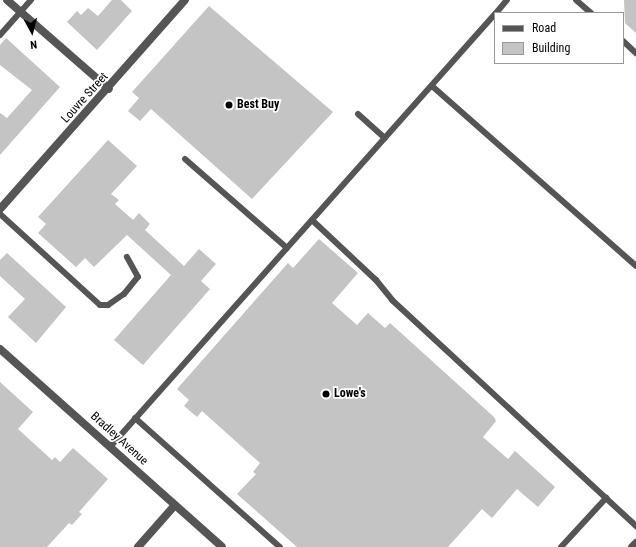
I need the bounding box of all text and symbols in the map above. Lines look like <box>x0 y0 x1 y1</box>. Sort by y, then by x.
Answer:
north arrow <box>12 12 52 52</box>
legend <box>494 12 624 64</box>
text: Road <box>532 21 556 35</box>
text: N <box>29 38 38 51</box>
text: Building <box>532 41 570 55</box>
street label: Louvre Street <box>59 70 111 126</box>
place label: Best Buy <box>237 98 279 112</box>
marker: Best Buy <box>224 100 234 110</box>
place label: Lowe's <box>334 387 366 401</box>
marker: Lowe's <box>321 389 331 399</box>
street label: Bradley Avenue <box>87 409 151 469</box>

